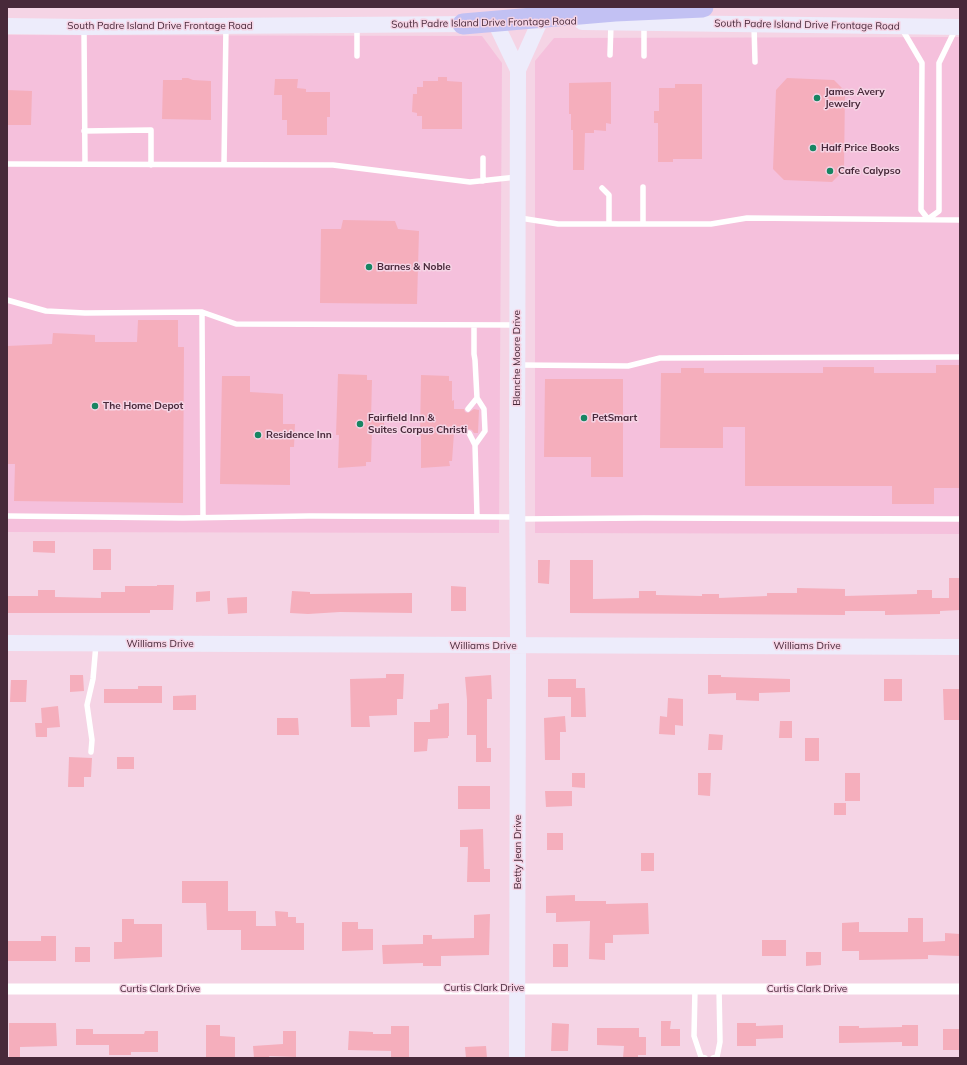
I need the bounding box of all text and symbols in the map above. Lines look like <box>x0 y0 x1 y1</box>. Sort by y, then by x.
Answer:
street label: South Padre Island Drive Frontage Road <box>391 15 577 31</box>
street label: South Padre Island Drive Frontage Road <box>714 17 900 33</box>
street label: South Padre Island Drive Frontage Road <box>67 20 253 32</box>
place label: James Avery Jewelry <box>825 86 885 110</box>
marker: James Avery Jewelry <box>812 93 822 103</box>
place label: Half Price Books <box>821 142 899 154</box>
marker: Half Price Books <box>808 143 818 153</box>
place label: Cafe Calypso <box>838 165 901 177</box>
marker: Cafe Calypso <box>825 166 835 176</box>
place label: Barnes & Noble <box>377 261 451 273</box>
marker: Barnes & Noble <box>364 262 374 272</box>
street label: Blanche Moore Drive <box>511 310 523 406</box>
place label: The Home Depot <box>103 400 183 412</box>
marker: The Home Depot <box>90 401 100 411</box>
place label: Fairfield Inn & Suites Corpus Christi <box>368 412 467 436</box>
place label: PetSmart <box>592 412 637 424</box>
marker: PetSmart <box>579 413 589 423</box>
marker: Fairfield Inn & Suites Corpus Christi <box>355 419 365 429</box>
place label: Residence Inn <box>266 429 332 441</box>
marker: Residence Inn <box>253 430 263 440</box>
street label: Williams Drive <box>126 638 194 650</box>
street label: Williams Drive <box>449 640 517 652</box>
street label: Williams Drive <box>773 640 841 652</box>
street label: Betty Jean Drive <box>512 815 524 889</box>
street label: Curtis Clark Drive <box>444 982 524 994</box>
street label: Curtis Clark Drive <box>120 983 200 995</box>
street label: Curtis Clark Drive <box>767 983 847 995</box>

